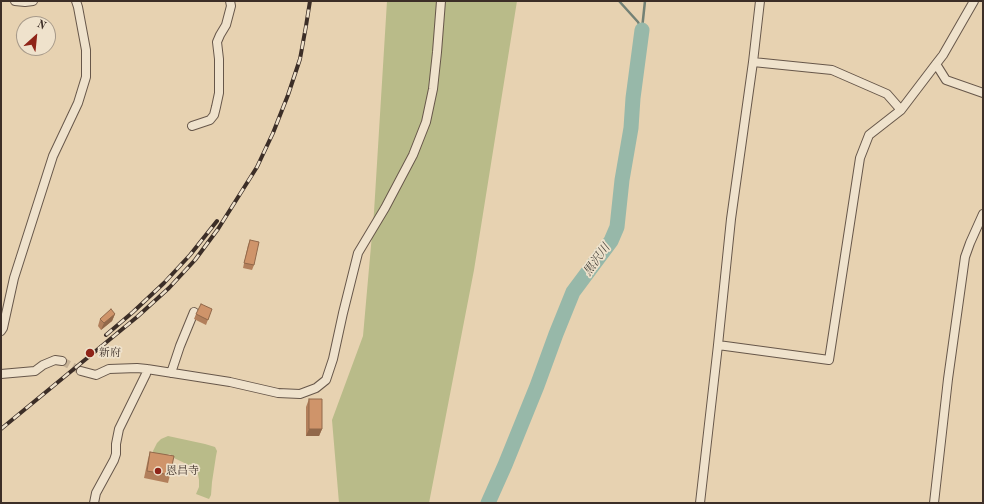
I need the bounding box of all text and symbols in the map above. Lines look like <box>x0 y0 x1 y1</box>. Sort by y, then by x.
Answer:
north arrow <box>16 16 56 56</box>
text: N <box>35 19 47 33</box>
water label: 黒沢川 <box>581 241 613 279</box>
place label: 新府 <box>99 346 121 360</box>
marker: 新府 <box>84 347 96 359</box>
place label: 恩昌寺 <box>166 464 199 478</box>
marker: 恩昌寺 <box>153 466 163 476</box>

